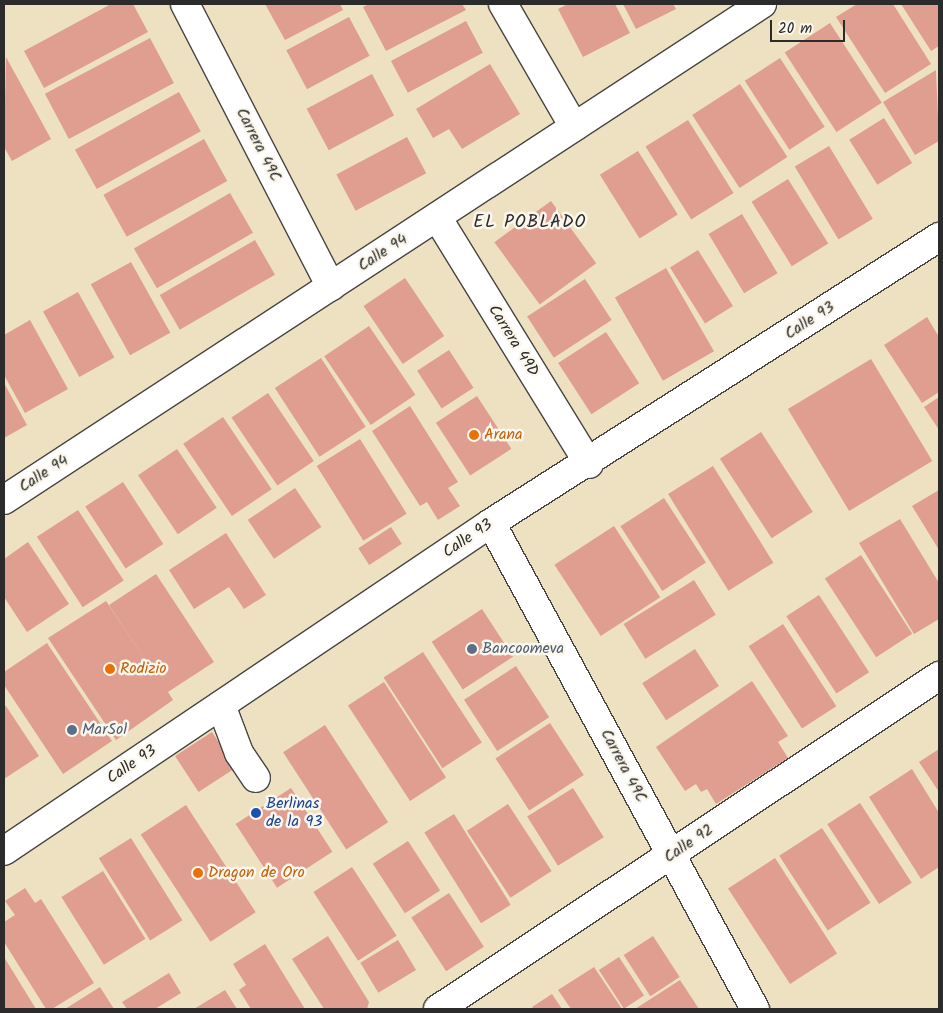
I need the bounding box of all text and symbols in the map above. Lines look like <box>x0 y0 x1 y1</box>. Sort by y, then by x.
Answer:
scale bar <box>773 10 848 42</box>
text: 20 m <box>778 17 812 41</box>
street label: Carrera 49C <box>231 105 285 185</box>
district label: EL POBLADO <box>472 212 588 234</box>
street label: Calle 94 <box>355 230 411 276</box>
street label: Calle 93 <box>782 298 838 344</box>
street label: Carrera 49D <box>483 302 543 380</box>
place label: Arana <box>484 425 523 445</box>
marker: Arana <box>468 429 480 441</box>
street label: Calle 94 <box>16 451 72 497</box>
street label: Calle 93 <box>440 516 496 562</box>
place label: Bancoomeva <box>482 639 564 659</box>
marker: Bancoomeva <box>466 643 478 655</box>
place label: Rodizio <box>120 659 166 679</box>
marker: Rodizio <box>104 663 116 675</box>
place label: MarSol <box>82 720 127 740</box>
marker: MarSol <box>66 724 78 736</box>
street label: Carrera 49C <box>596 726 650 806</box>
street label: Calle 93 <box>104 742 160 788</box>
place label: Berlinas de la 93 <box>266 794 322 832</box>
marker: Berlinas de la 93 <box>250 807 262 819</box>
street label: Calle 92 <box>661 820 717 868</box>
place label: Dragon de Oro <box>208 863 305 883</box>
marker: Dragon de Oro <box>192 867 204 879</box>

